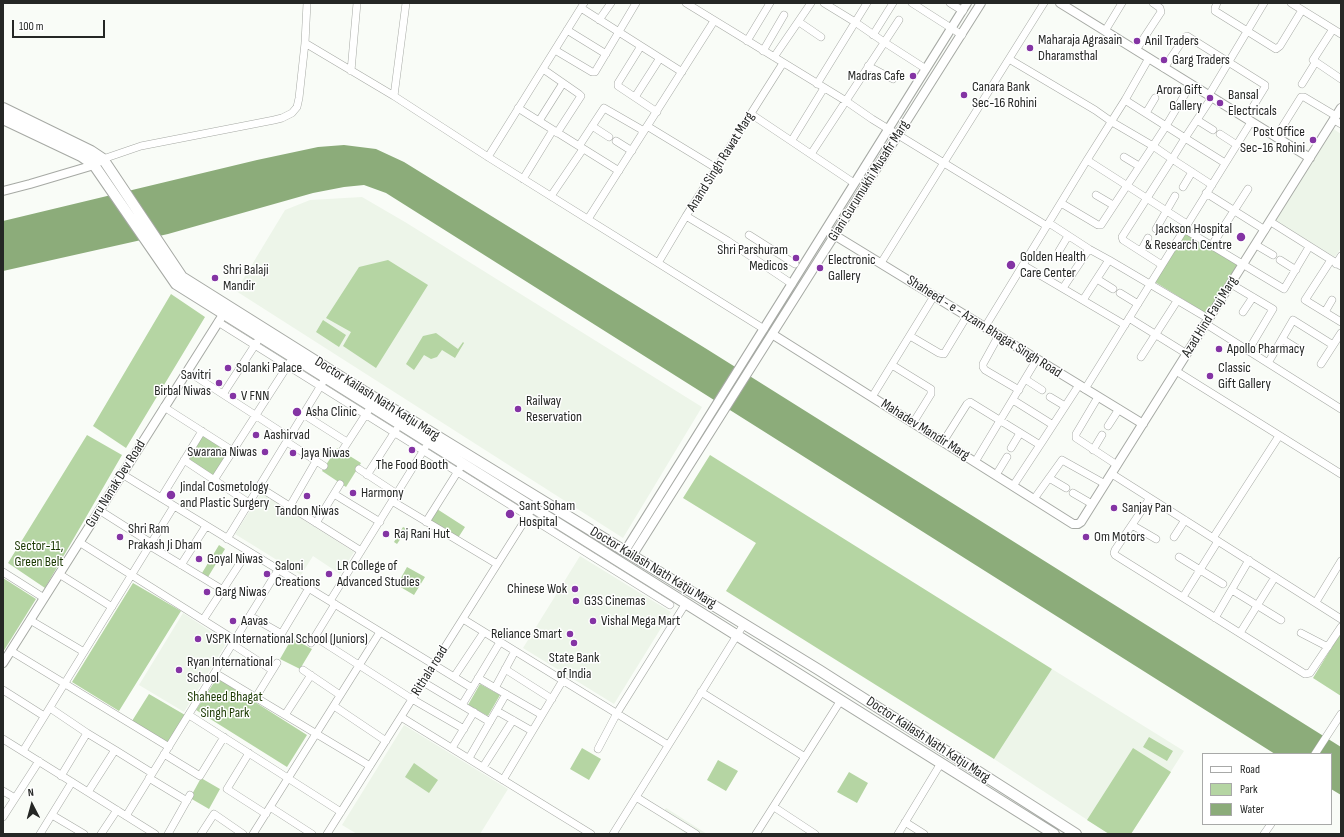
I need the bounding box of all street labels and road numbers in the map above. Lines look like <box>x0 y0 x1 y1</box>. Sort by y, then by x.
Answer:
street label: Anand Singh Rawat Marg <box>684 109 758 215</box>
street label: Giani Gurumukhi Musafir Marg <box>825 117 913 245</box>
street label: Shaheed - e - Azam Bhagat Singh Road <box>903 272 1065 382</box>
street label: Azad Hind Fauj Marg <box>1178 273 1242 361</box>
street label: Doctor Kailash Nath Katju Marg <box>311 354 443 444</box>
street label: Mahadev Mandir Marg <box>878 396 972 464</box>
street label: Guru Nanak Dev Road <box>82 437 150 531</box>
street label: Doctor Kailash Nath Katju Marg <box>587 524 719 612</box>
street label: Rithala road <box>408 643 452 699</box>
street label: Doctor Kailash Nath Katju Marg <box>863 694 993 786</box>

